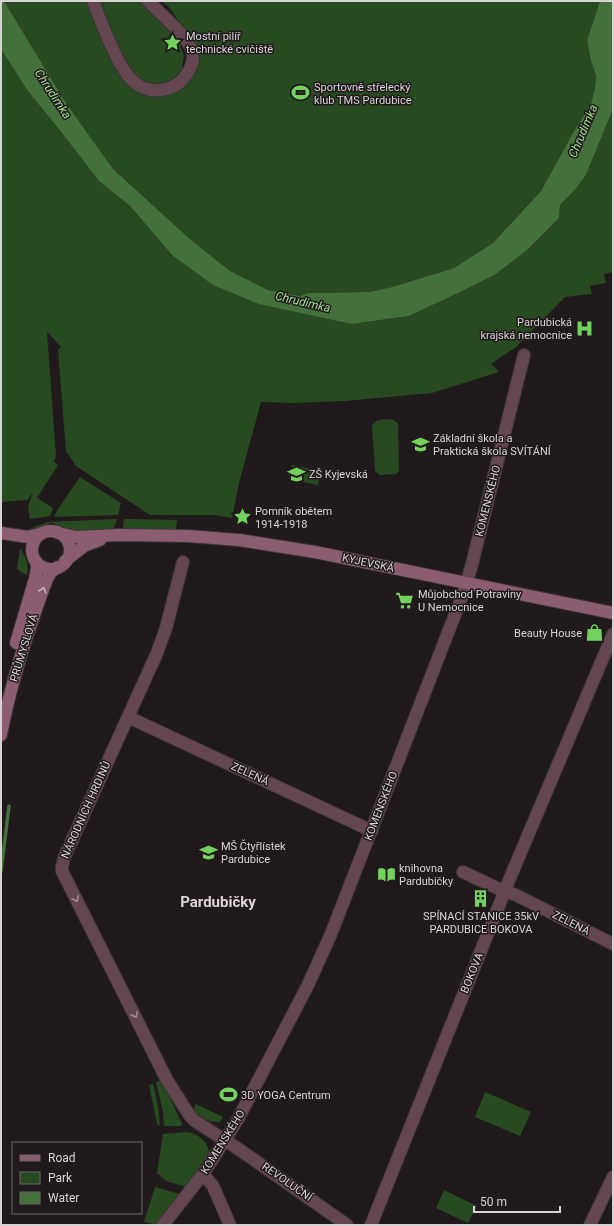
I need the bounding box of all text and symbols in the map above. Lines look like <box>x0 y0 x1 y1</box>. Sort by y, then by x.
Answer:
place label: Mostní pilíř technické cvičiště <box>186 30 273 56</box>
place icon: Mostní pilíř technické cvičiště <box>163 32 183 52</box>
water label: Chrudimka <box>32 67 74 121</box>
place label: Sportovně střelecký klub TMS Pardubice <box>314 81 412 107</box>
sports icon: Sportovně střelecký klub TMS Pardubice <box>291 83 311 103</box>
water label: Chrudimka <box>566 102 600 160</box>
water label: Chrudimka <box>274 289 332 315</box>
place label: Pardubická krajská nemocnice <box>480 316 572 342</box>
hospital icon: Pardubická krajská nemocnice <box>575 318 595 338</box>
place label: Základní škola a Praktická škola SVÍTÁNÍ <box>433 432 552 458</box>
school or university icon: Základní škola a Praktická škola SVÍTÁNÍ <box>410 434 430 454</box>
school or university icon: ZŠ Kyjevská <box>286 464 306 484</box>
street label: KOMENSKÉHO <box>473 464 503 538</box>
place label: ZŠ Kyjevská <box>309 468 368 481</box>
place label: Pomník obětem 1914-1918 <box>255 505 332 531</box>
place icon: Pomník obětem 1914-1918 <box>232 507 252 527</box>
street label: KYJEVSKÁ <box>341 551 396 575</box>
one-way arrow <box>38 586 46 593</box>
place label: Můjobchod Potraviny U Nemocnice <box>418 588 522 614</box>
supermarket icon: Můjobchod Potraviny U Nemocnice <box>395 590 415 610</box>
street label: PRŮMYSLOVÁ <box>7 611 41 683</box>
shop icon: Beauty House <box>585 623 605 643</box>
place label: Beauty House <box>514 627 582 640</box>
street label: NÁRODNÍCH HRDINŮ <box>58 759 113 861</box>
street label: ZELENÁ <box>229 760 272 789</box>
street label: KOMENSKÉHO <box>362 770 400 842</box>
place label: MŠ Čtyřlístek Pardubice <box>221 839 286 866</box>
school or university icon: MŠ Čtyřlístek Pardubice <box>198 842 218 862</box>
place label: knihovna Pardubičky <box>399 862 454 888</box>
library icon: knihovna Pardubičky <box>376 864 396 884</box>
building icon: SPÍNACÍ STANICE 35kV PARDUBICE BOKOVA <box>471 888 491 908</box>
district label: Pardubičky <box>180 893 256 911</box>
one-way arrow <box>71 894 79 902</box>
street label: ZELENÁ <box>550 908 593 938</box>
place label: SPÍNACÍ STANICE 35kV PARDUBICE BOKOVA <box>423 910 539 936</box>
street label: BOKOVA <box>458 950 486 995</box>
one-way arrow <box>130 1010 137 1018</box>
sports icon: 3D YOGA Centrum <box>218 1085 238 1105</box>
place label: 3D YOGA Centrum <box>241 1089 331 1102</box>
street label: KOMENSKÉHO <box>198 1108 248 1176</box>
legend <box>12 1142 142 1214</box>
text: Road <box>48 1151 76 1165</box>
street label: REVOLUČNÍ <box>259 1159 316 1205</box>
text: Park <box>48 1171 73 1185</box>
scale bar <box>474 1188 560 1214</box>
text: Water <box>48 1191 79 1205</box>
text: 50 m <box>480 1195 507 1209</box>

